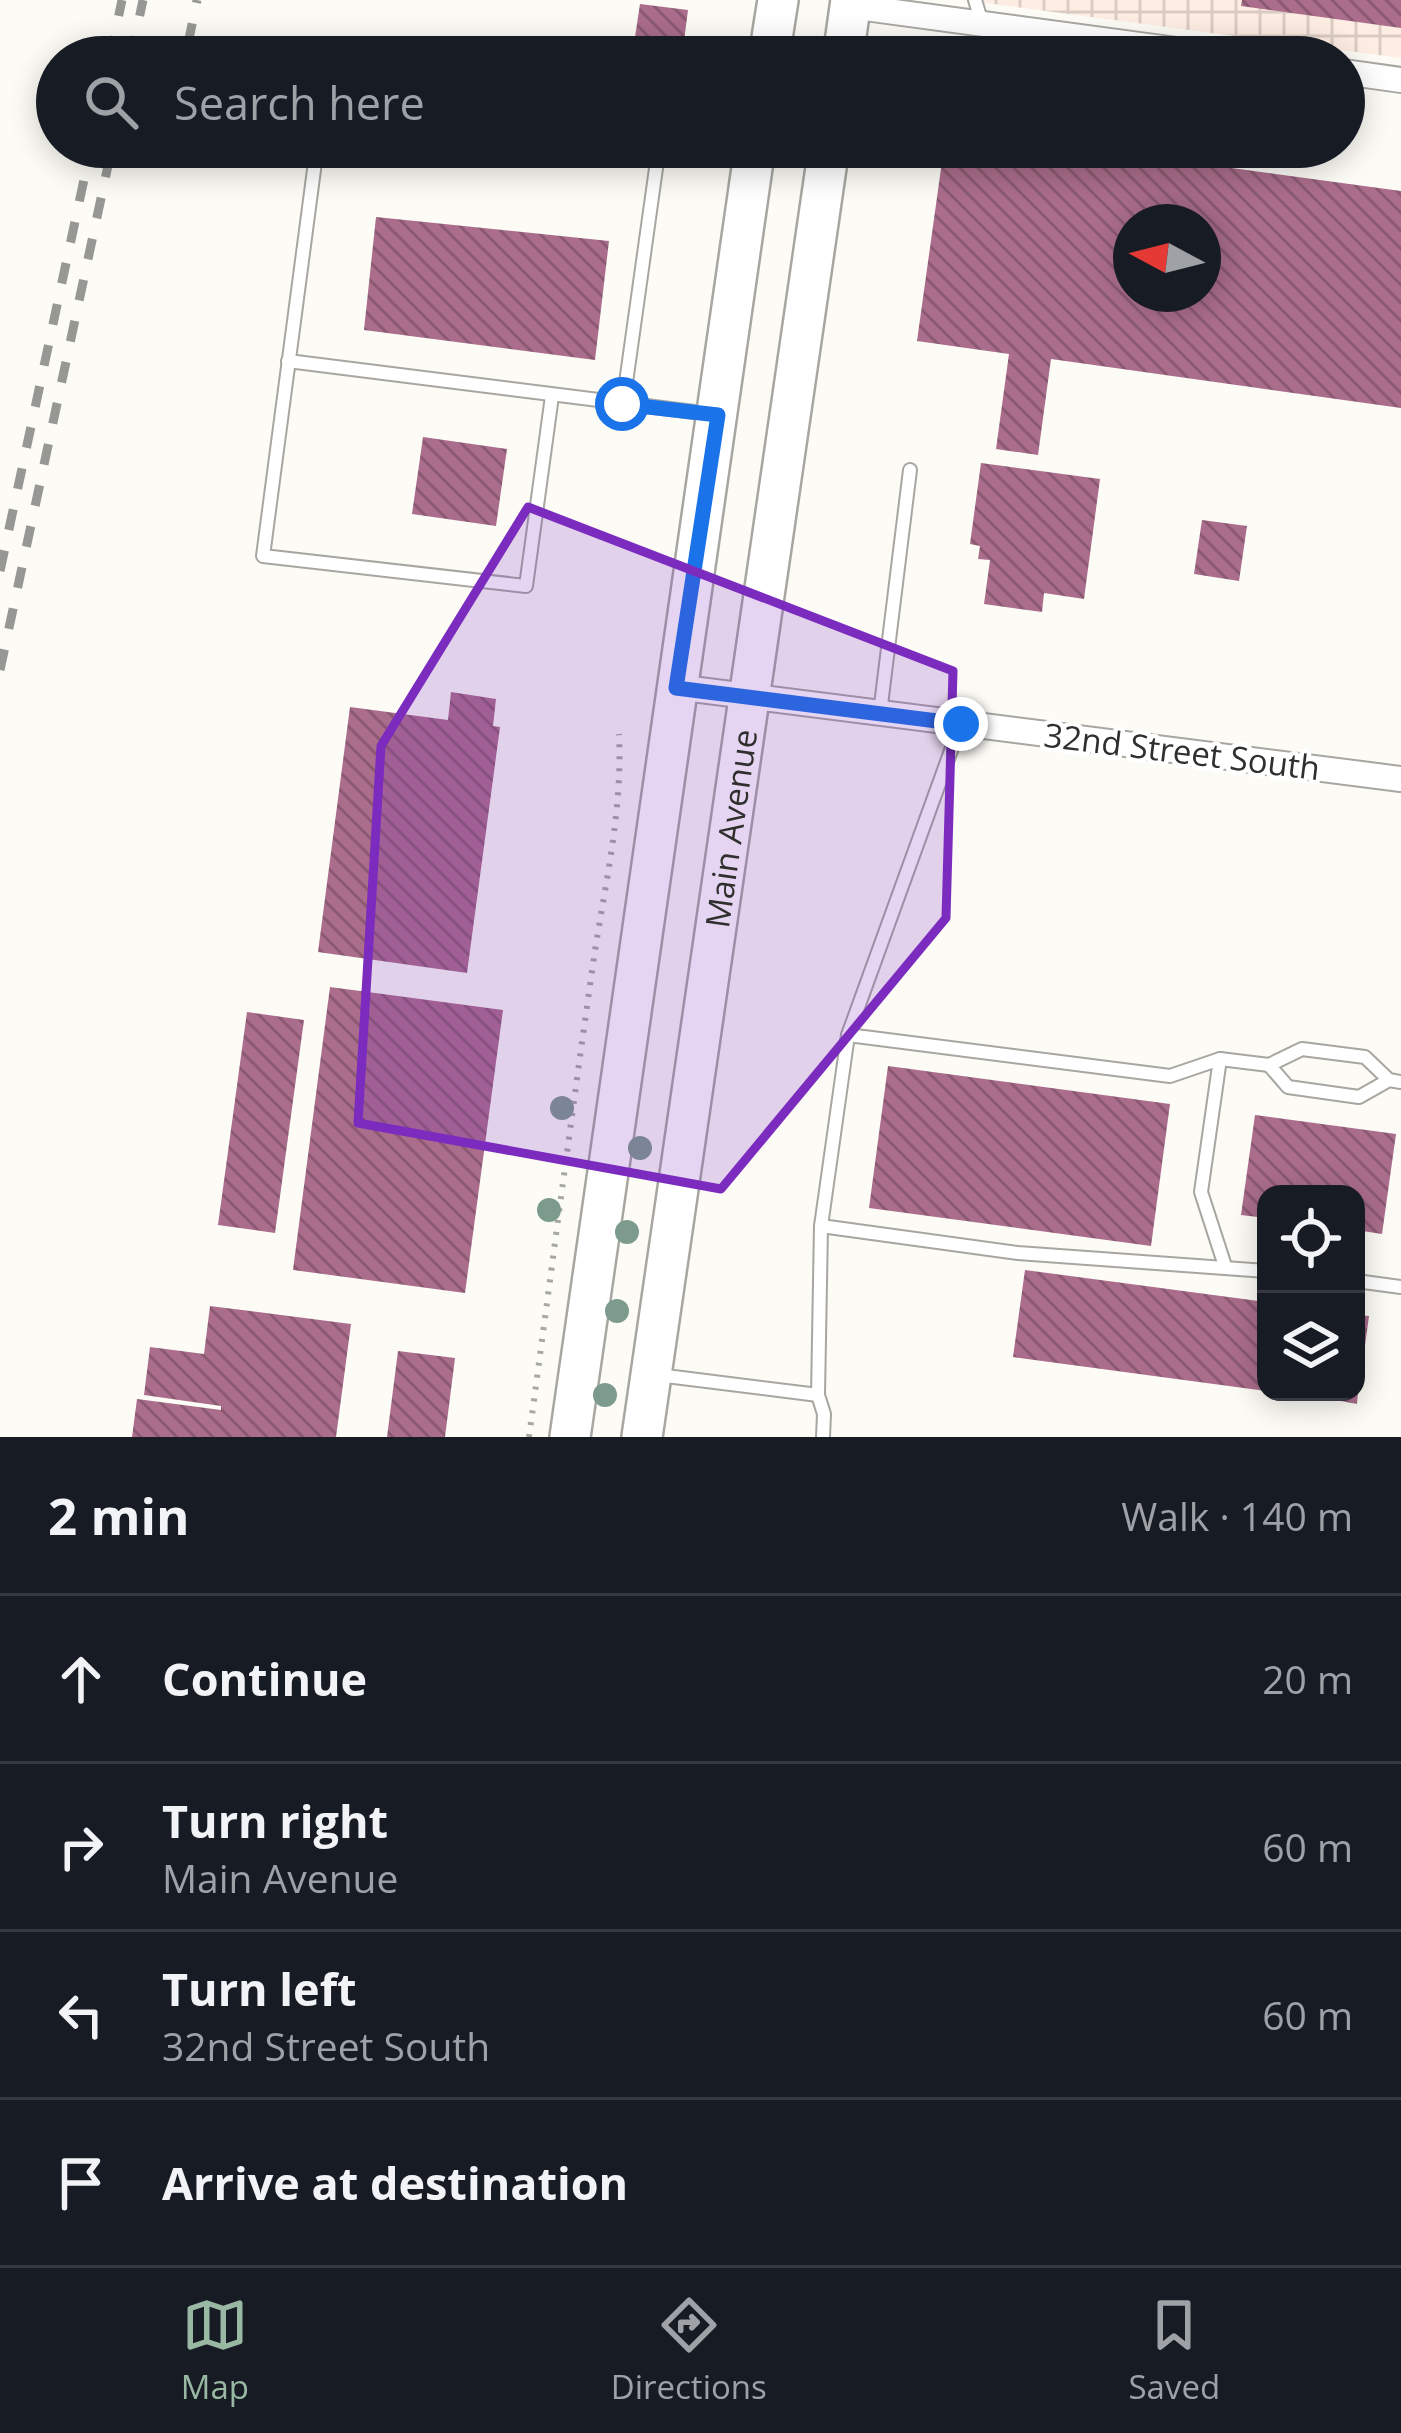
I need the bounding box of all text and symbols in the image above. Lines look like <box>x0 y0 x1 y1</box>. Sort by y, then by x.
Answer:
search box <box>36 36 1365 168</box>
icon: search <box>78 69 144 135</box>
text: Search here <box>174 72 425 133</box>
north arrow <box>1113 204 1221 312</box>
route start <box>595 377 649 431</box>
route end <box>934 697 988 751</box>
street label: 32nd Street South <box>1041 712 1323 790</box>
street label: Main Avenue <box>694 726 767 931</box>
map controls <box>1257 1185 1365 1401</box>
button: locate <box>1257 1185 1365 1293</box>
button: layers <box>1257 1293 1365 1401</box>
text: 2 min <box>48 1480 190 1550</box>
text: Walk · 140 m <box>1121 1489 1353 1542</box>
icon: ahead <box>48 1646 114 1712</box>
text: Continue <box>162 1648 367 1709</box>
text: 20 m <box>1262 1652 1353 1705</box>
text: Turn right <box>162 1790 388 1851</box>
icon: right <box>48 1814 114 1880</box>
text: 60 m <box>1262 1820 1353 1873</box>
text: Main Avenue <box>162 1851 398 1904</box>
text: Turn left <box>162 1958 357 2019</box>
icon: left <box>48 1982 114 2048</box>
text: 60 m <box>1262 1988 1353 2041</box>
text: 32nd Street South <box>162 2019 490 2072</box>
icon: arrive <box>48 2150 114 2216</box>
text: Arrive at destination <box>162 2152 628 2213</box>
tab: Map <box>181 2292 249 2409</box>
tab: Directions <box>611 2292 767 2409</box>
tab: Saved <box>1128 2292 1220 2409</box>

